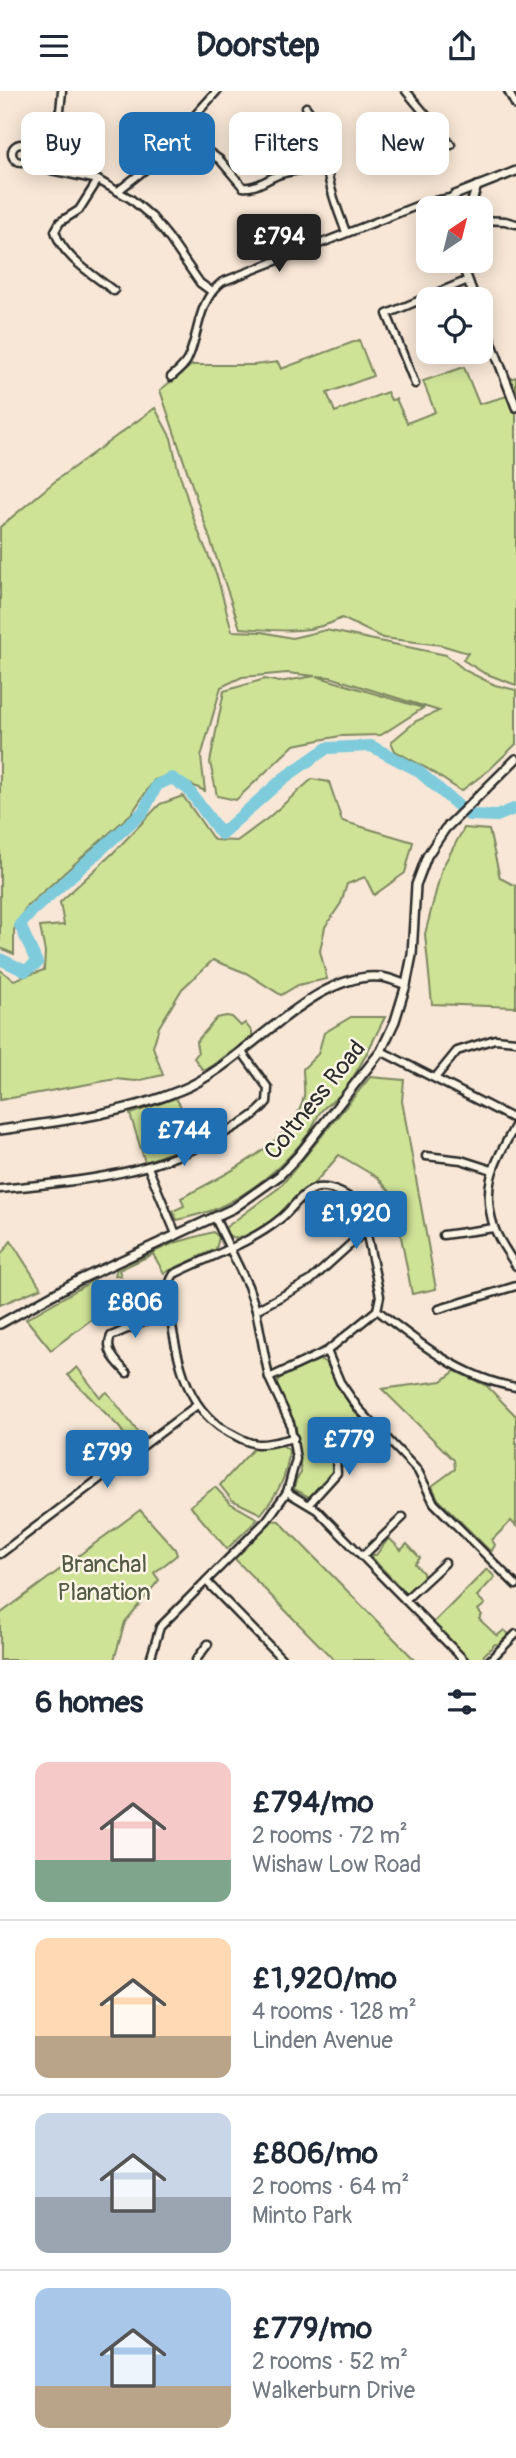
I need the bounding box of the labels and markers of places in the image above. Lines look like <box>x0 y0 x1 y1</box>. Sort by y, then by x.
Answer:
pin: £794 <box>238 215 320 274</box>
pin: £744 <box>143 1109 225 1168</box>
pin: £1,920 <box>299 1191 413 1251</box>
pin: £806 <box>94 1281 176 1340</box>
pin: £779 <box>308 1417 390 1477</box>
pin: £799 <box>66 1431 148 1490</box>

